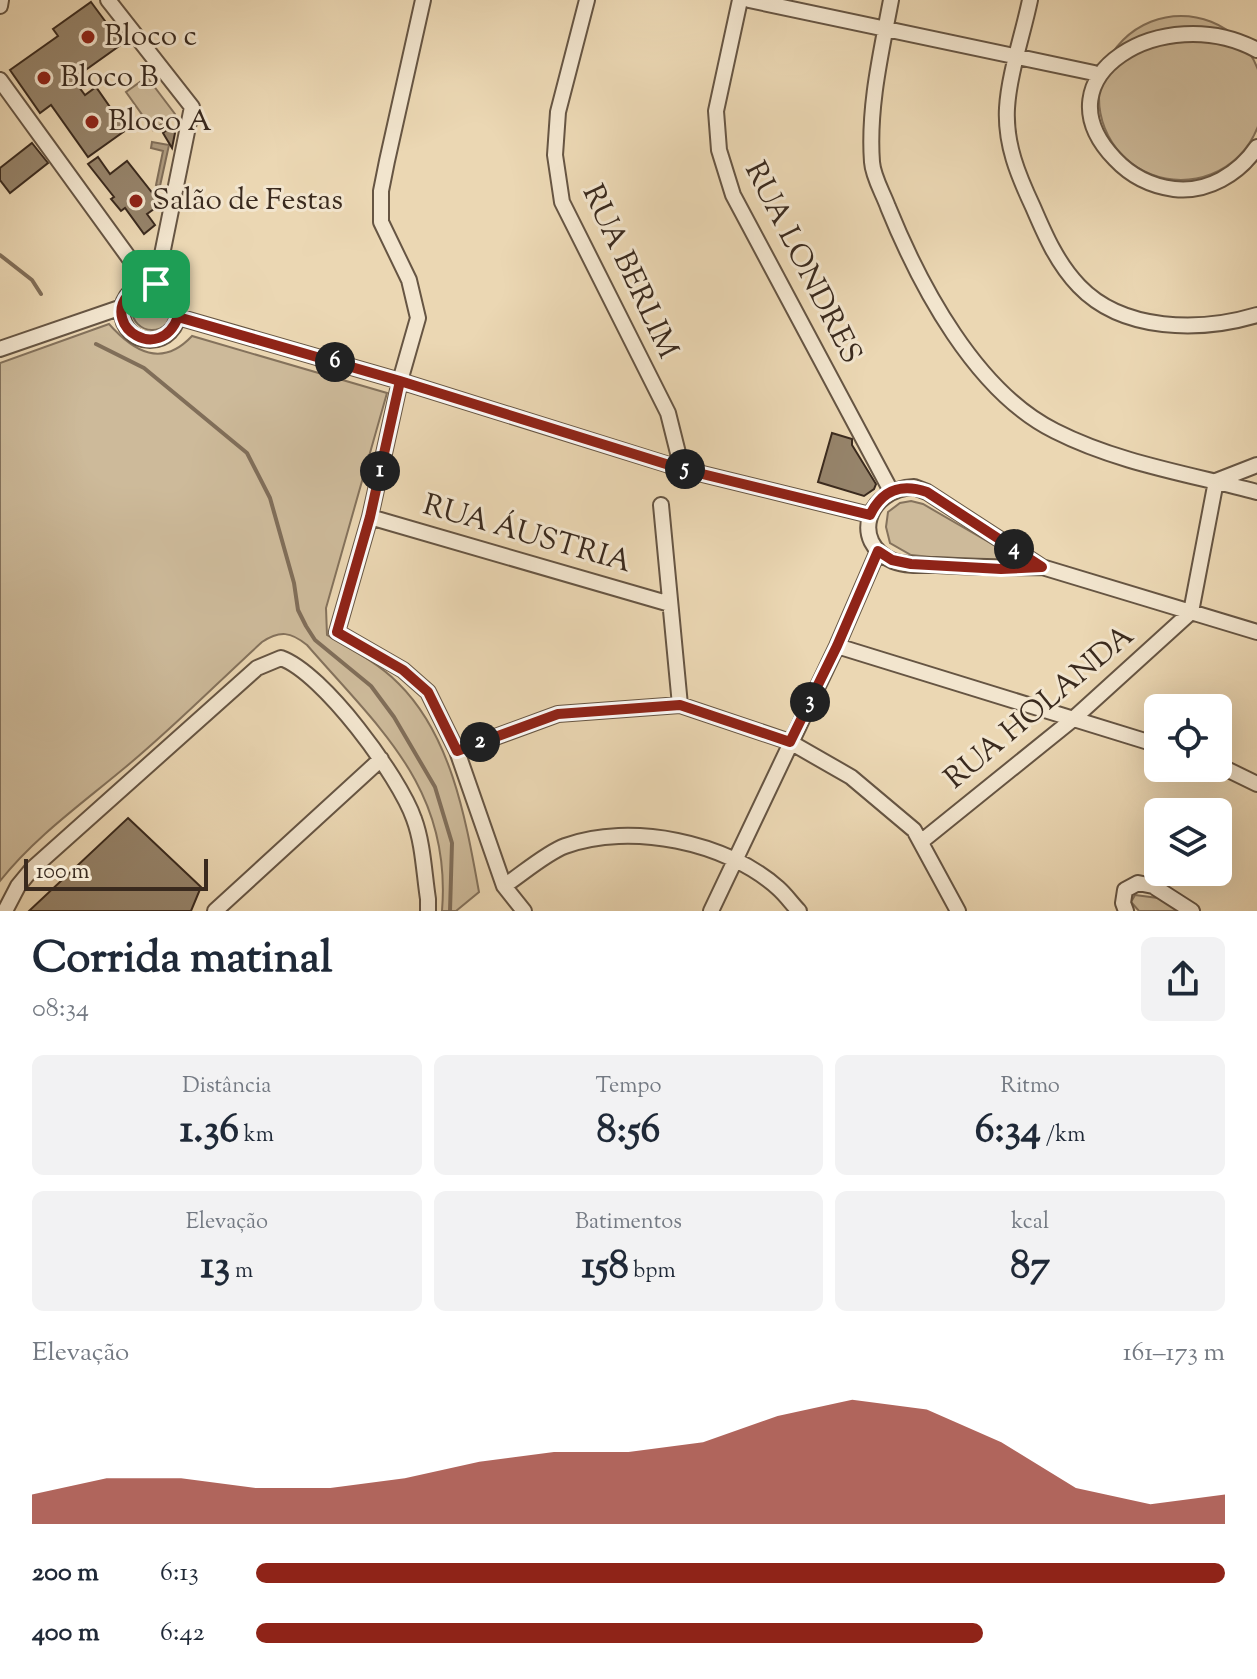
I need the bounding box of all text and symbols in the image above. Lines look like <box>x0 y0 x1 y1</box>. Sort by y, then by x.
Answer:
place label: Bloco c <box>104 16 197 59</box>
marker: Bloco c <box>79 28 97 46</box>
place label: Bloco B <box>60 57 159 100</box>
marker: Bloco B <box>35 69 53 87</box>
place label: Bloco A <box>108 101 212 144</box>
marker: Bloco A <box>83 113 101 131</box>
street label: RUA LONDRES <box>733 154 871 372</box>
street label: RUA BERLIM <box>570 178 688 366</box>
place label: Salão de Festas <box>152 180 343 223</box>
marker: Salão de Festas <box>127 192 145 210</box>
pin <box>122 250 190 318</box>
icon: arrive <box>134 262 178 306</box>
pin: 6 <box>315 342 355 382</box>
text: 6 <box>330 346 340 378</box>
pin: 5 <box>665 449 705 489</box>
pin: 1 <box>360 451 400 491</box>
text: 5 <box>681 453 689 485</box>
text: 1 <box>376 455 384 487</box>
street label: RUA ÁUSTRIA <box>418 485 636 585</box>
pin: 4 <box>994 529 1034 569</box>
text: 4 <box>1008 533 1020 565</box>
street label: RUA HOLANDA <box>936 616 1144 800</box>
pin: 3 <box>790 682 830 722</box>
text: 3 <box>806 686 814 718</box>
map controls <box>1144 694 1232 886</box>
button: locate <box>1144 694 1232 782</box>
pin: 2 <box>460 722 500 762</box>
text: 2 <box>475 726 485 758</box>
button: layers <box>1144 798 1232 886</box>
scale bar <box>24 855 208 891</box>
text: 100 m <box>36 857 89 889</box>
text: Corrida matinal <box>32 929 332 992</box>
button: share <box>1141 937 1225 1021</box>
text: 08:34 <box>32 991 89 1028</box>
text: Distância <box>182 1071 271 1103</box>
text: Tempo <box>595 1071 662 1103</box>
text: Ritmo <box>1000 1071 1060 1103</box>
text: 1.36 <box>180 1103 239 1160</box>
text: 8:56 <box>597 1103 660 1160</box>
text: 6:34 <box>975 1103 1041 1160</box>
text: km <box>239 1120 274 1152</box>
text: /km <box>1041 1120 1085 1152</box>
text: Elevação <box>186 1207 268 1239</box>
text: Batimentos <box>575 1207 682 1239</box>
text: kcal <box>1011 1207 1049 1239</box>
text: 13 <box>201 1239 230 1296</box>
text: 158 <box>581 1239 629 1296</box>
text: 87 <box>1010 1239 1050 1296</box>
text: m <box>230 1256 253 1288</box>
text: bpm <box>629 1256 676 1288</box>
text: Elevação <box>32 1335 129 1372</box>
text: 161–173 m <box>1123 1335 1225 1372</box>
text: 200 m <box>32 1555 99 1592</box>
text: 6:13 <box>160 1555 199 1592</box>
text: 400 m <box>32 1615 99 1652</box>
text: 6:42 <box>160 1615 205 1652</box>

